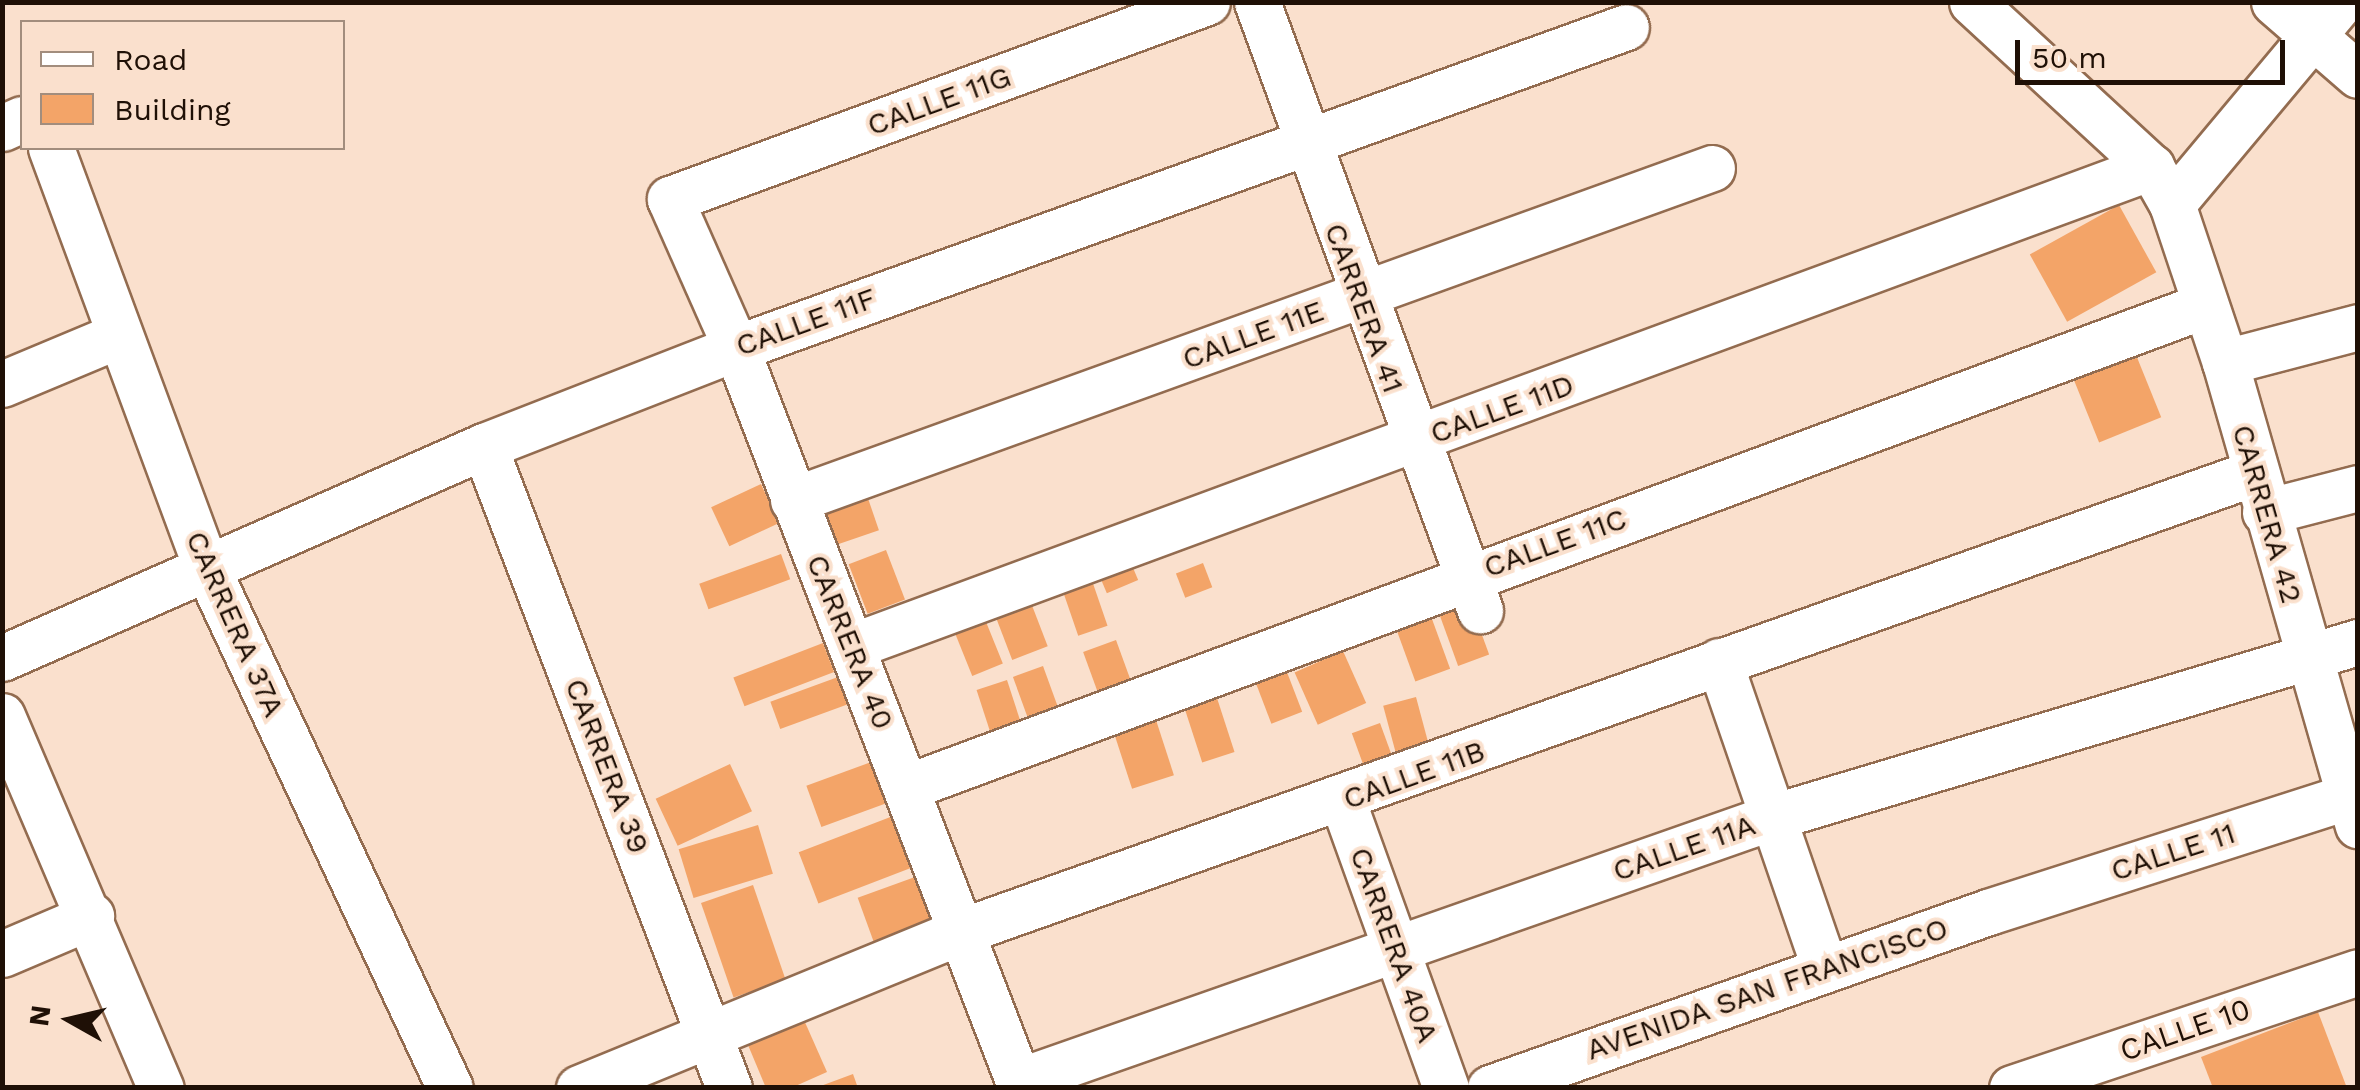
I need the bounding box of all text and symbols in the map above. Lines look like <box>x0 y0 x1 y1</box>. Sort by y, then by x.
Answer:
legend <box>20 20 345 150</box>
scale bar <box>2020 20 2290 82</box>
text: 50 m <box>2032 40 2107 75</box>
text: Road <box>114 42 187 77</box>
street label: CALLE 11G <box>862 58 1016 144</box>
text: Building <box>114 92 231 127</box>
street label: CARRERA 41 <box>1316 218 1412 398</box>
street label: CALLE 11F <box>731 280 881 364</box>
street label: CALLE 11E <box>1177 293 1329 377</box>
street label: CALLE 11D <box>1425 366 1579 452</box>
street label: CARRERA 42 <box>2224 420 2310 608</box>
street label: CALLE 11C <box>1479 501 1631 585</box>
street label: CARRERA 37A <box>178 525 292 723</box>
street label: CARRERA 40 <box>798 549 902 735</box>
street label: CARRERA 39 <box>557 673 657 859</box>
street label: CALLE 11B <box>1338 733 1490 817</box>
street label: CALLE 11A <box>1608 807 1760 889</box>
street label: CALLE 11 <box>2106 815 2240 889</box>
street label: CARRERA 40A <box>1342 842 1446 1048</box>
street label: AVENIDA SAN FRANCISCO <box>1581 910 1953 1068</box>
north arrow <box>20 970 120 1070</box>
street label: CALLE 10 <box>2115 991 2255 1069</box>
text: N <box>22 1003 58 1028</box>

